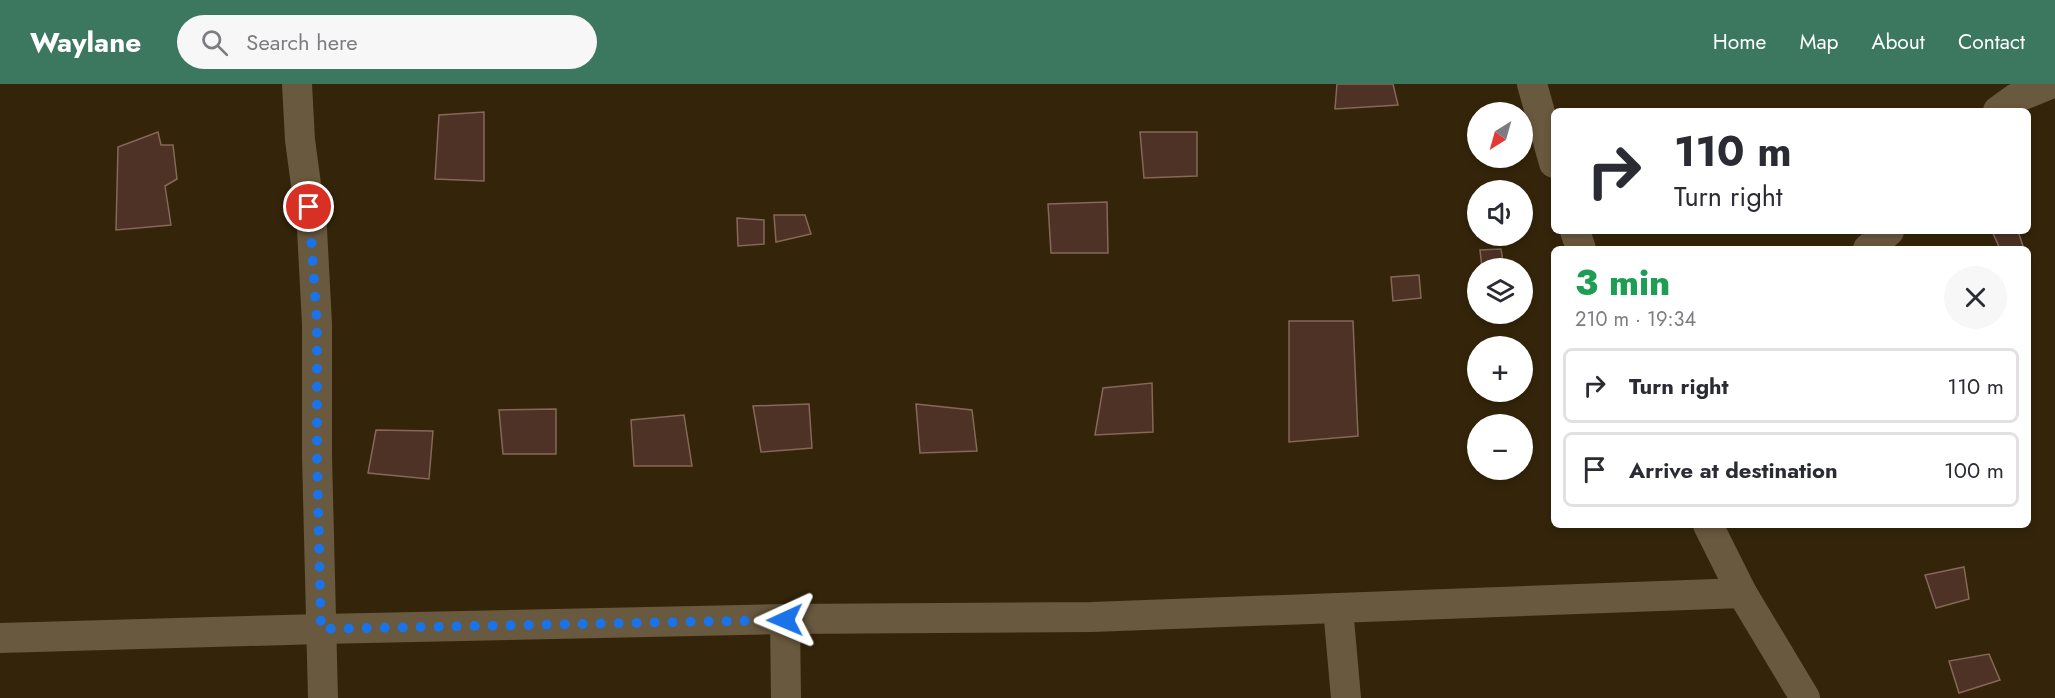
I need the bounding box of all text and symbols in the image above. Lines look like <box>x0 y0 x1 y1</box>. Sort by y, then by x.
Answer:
search box <box>177 15 597 69</box>
text: Waylane <box>30 22 141 63</box>
icon: search <box>198 26 231 59</box>
text: Search here <box>246 26 358 58</box>
text: Home <box>1713 27 1766 57</box>
text: Map <box>1799 27 1839 57</box>
text: About <box>1872 27 1925 57</box>
text: Contact <box>1958 27 2025 57</box>
north arrow <box>1467 102 1533 168</box>
map controls <box>1467 102 1533 480</box>
text: 110 m <box>1674 121 1792 182</box>
icon: right <box>1575 132 1653 210</box>
text: Turn right <box>1674 177 1782 216</box>
button: sound <box>1467 180 1533 246</box>
pin <box>283 181 334 232</box>
icon: arrive <box>292 190 325 223</box>
text: 3 min <box>1575 256 1670 308</box>
button: layers <box>1467 258 1533 324</box>
button: close <box>1944 266 2007 329</box>
text: 210 m · 19:34 <box>1575 305 1696 334</box>
button: + <box>1467 336 1533 402</box>
icon: right <box>1578 369 1611 402</box>
text: Turn right <box>1629 370 1729 402</box>
text: 110 m <box>1947 370 2004 402</box>
button: − <box>1467 414 1533 480</box>
icon: arrive <box>1578 453 1611 486</box>
text: Arrive at destination <box>1629 454 1838 486</box>
text: 100 m <box>1944 454 2004 486</box>
position arrow <box>753 588 817 652</box>

